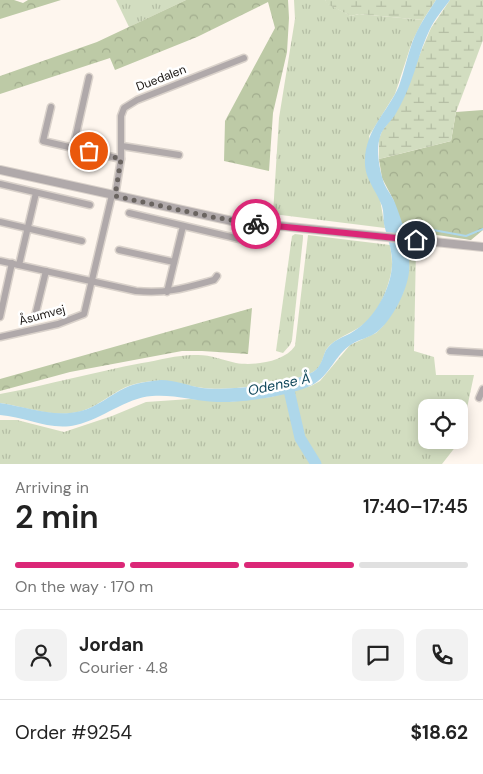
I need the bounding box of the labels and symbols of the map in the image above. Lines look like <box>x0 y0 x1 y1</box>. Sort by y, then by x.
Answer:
street label: Duedalen <box>134 61 188 95</box>
pin <box>68 130 110 172</box>
courier <box>231 199 281 249</box>
pin <box>395 219 437 261</box>
street label: Åsumvej <box>17 301 67 329</box>
water label: Odense Å <box>246 369 312 399</box>

